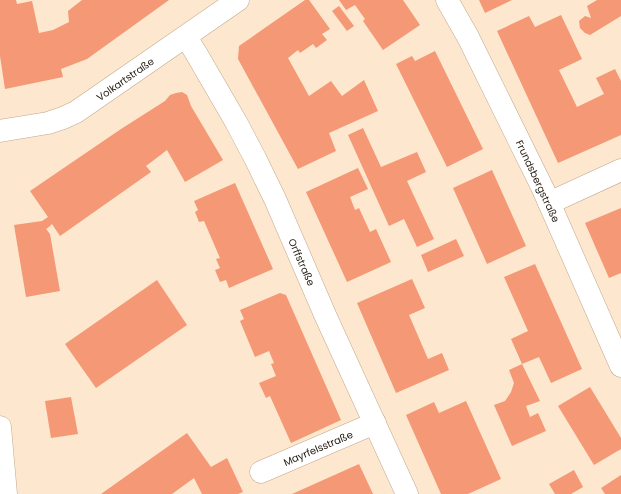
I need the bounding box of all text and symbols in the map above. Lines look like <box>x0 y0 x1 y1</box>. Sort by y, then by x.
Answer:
street label: Volkartstraße <box>93 54 157 105</box>
street label: Frundsbergstraße <box>512 138 563 225</box>
street label: Orffstraße <box>284 236 319 288</box>
street label: Mayrfelsstraße <box>281 427 355 470</box>

